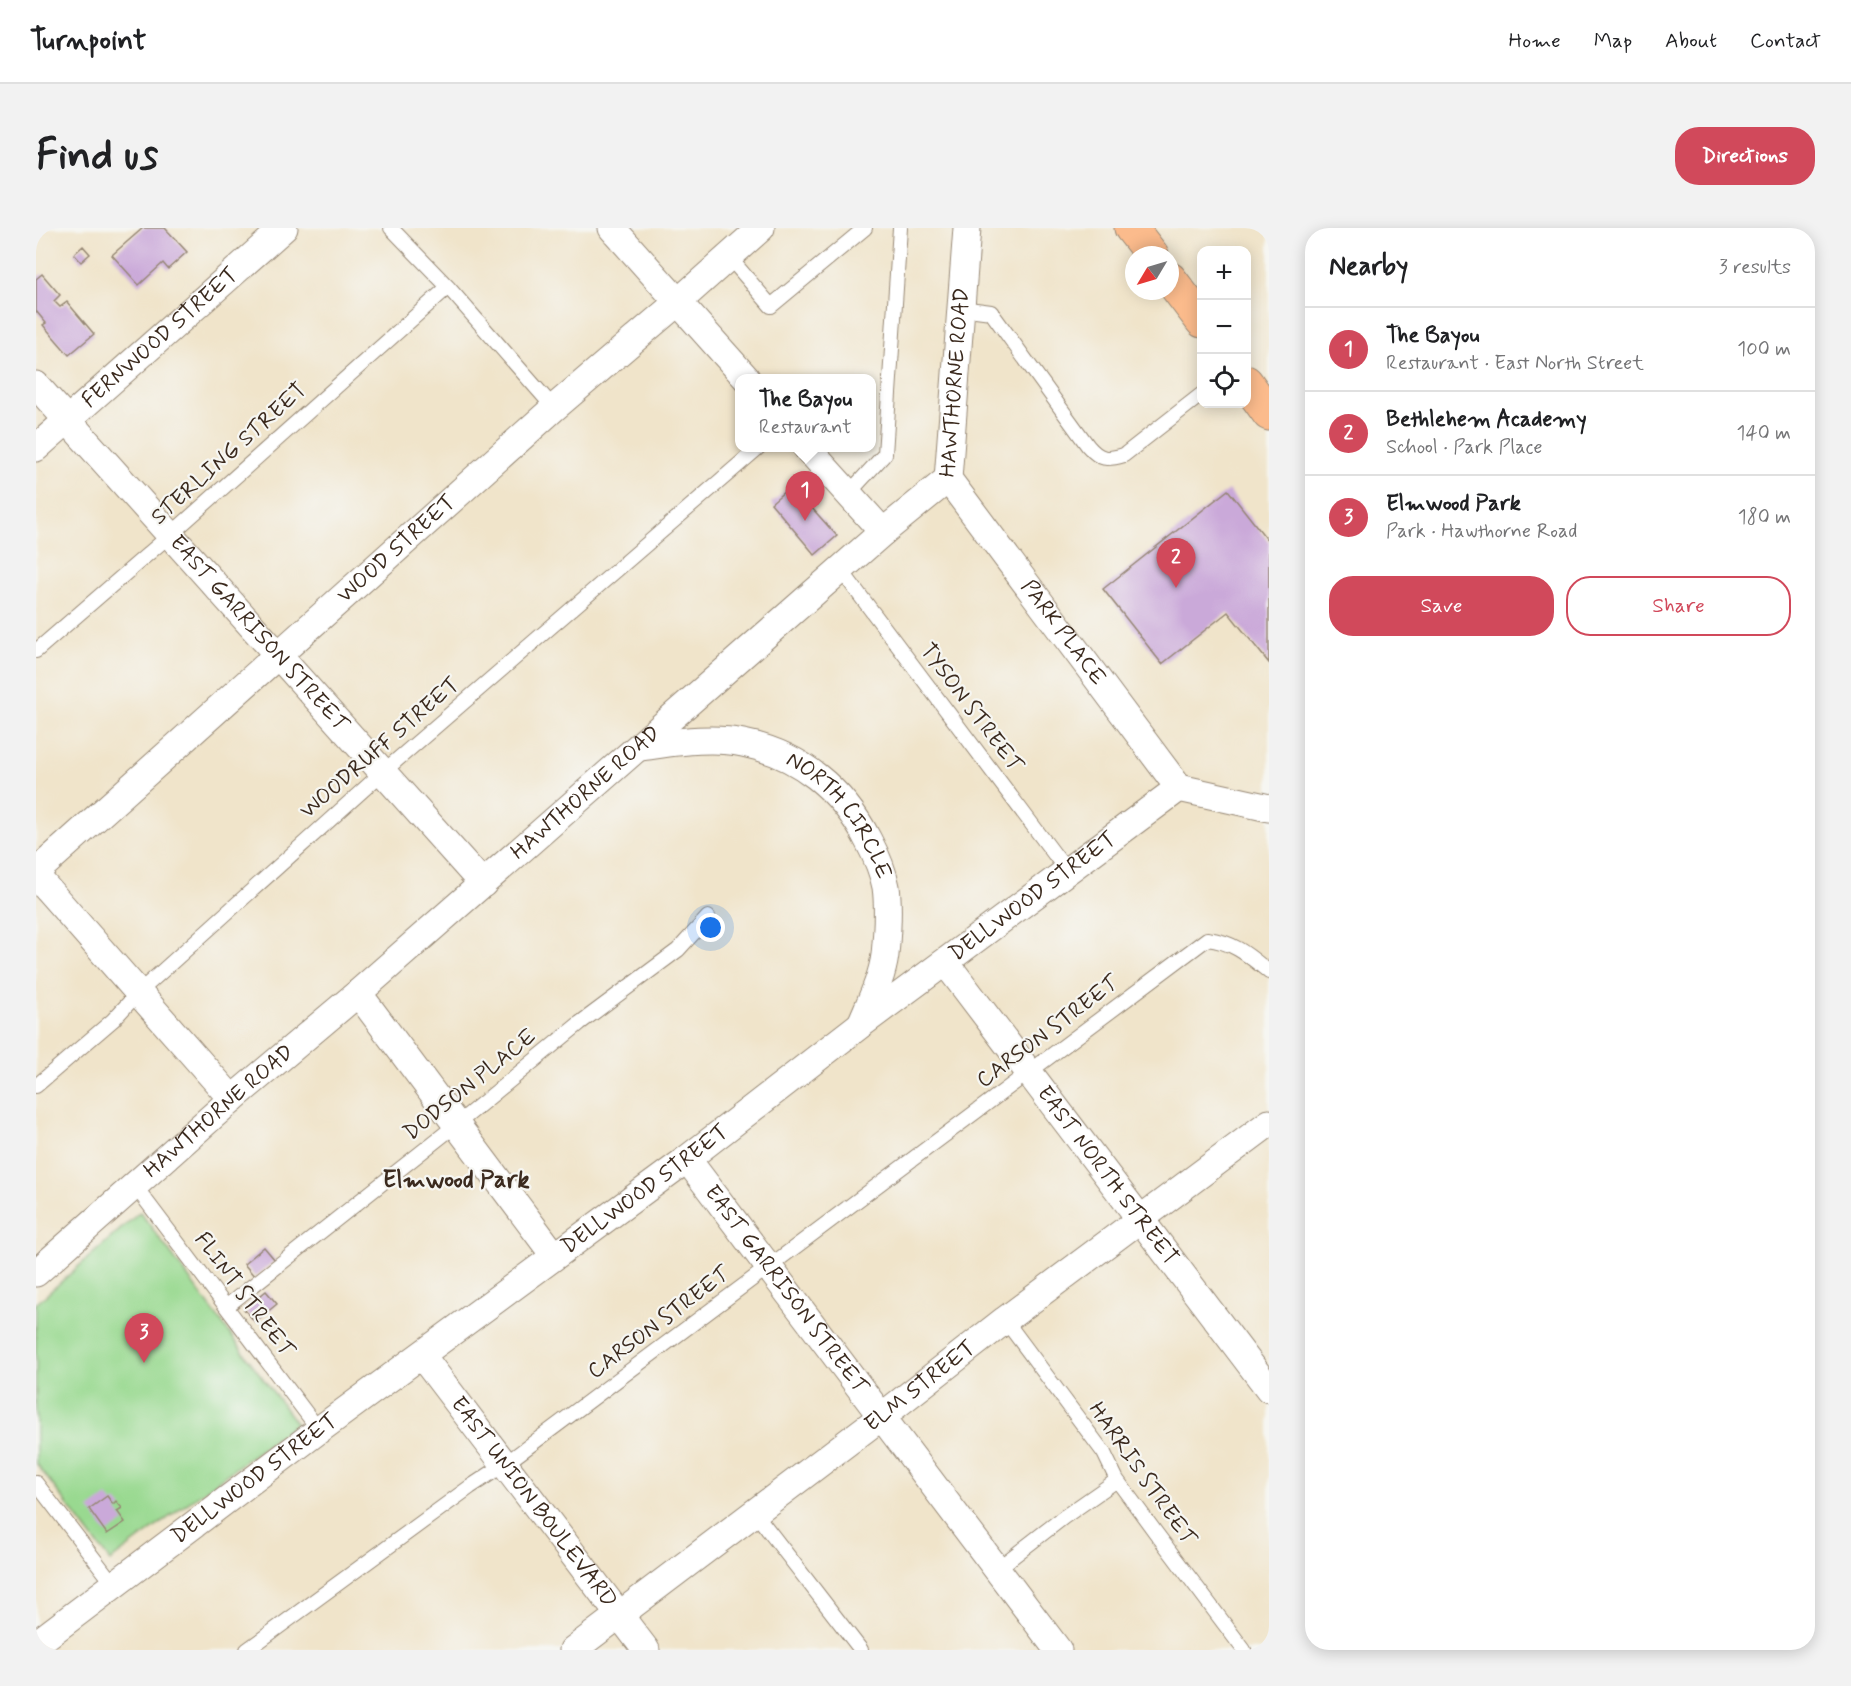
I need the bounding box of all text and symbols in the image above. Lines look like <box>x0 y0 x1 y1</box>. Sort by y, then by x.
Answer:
text: Turnpoint <box>30 23 146 60</box>
text: Home <box>1509 27 1561 55</box>
text: Map <box>1594 27 1632 55</box>
text: About <box>1665 27 1717 55</box>
text: Contact <box>1750 27 1821 55</box>
button: Directions <box>1675 127 1815 185</box>
text: Find us <box>36 129 158 184</box>
north arrow <box>1125 246 1179 300</box>
map controls <box>1197 246 1251 408</box>
button: + <box>1197 246 1251 300</box>
text: Nearby <box>1329 250 1408 284</box>
text: 3 results <box>1719 254 1791 281</box>
street label: FERNWOOD STREET <box>76 261 244 415</box>
street label: HAWTHORNE ROAD <box>934 287 976 478</box>
button: − <box>1197 300 1251 354</box>
text: The Bayou <box>1386 322 1479 350</box>
text: 1 <box>1344 336 1353 363</box>
text: 100 m <box>1737 336 1791 363</box>
text: Restaurant · East North Street <box>1386 350 1644 377</box>
button: locate <box>1197 354 1251 408</box>
popup <box>735 374 876 452</box>
street label: STERLING STREET <box>145 377 313 531</box>
text: The Bayou <box>759 386 852 414</box>
text: Bethlehem Academy <box>1386 406 1587 434</box>
text: Restaurant <box>759 414 852 441</box>
text: 2 <box>1344 420 1353 447</box>
text: 140 m <box>1737 420 1791 447</box>
text: School · Park Place <box>1386 434 1542 461</box>
pin: 1 <box>786 472 824 521</box>
street label: WOOD STREET <box>331 489 462 610</box>
text: Elmwood Park <box>1386 490 1521 518</box>
text: 3 <box>1344 504 1353 531</box>
text: 180 m <box>1738 504 1791 531</box>
text: Park · Hawthorne Road <box>1386 518 1577 545</box>
street label: EAST GARRISON STREET <box>163 529 355 739</box>
pin: 2 <box>1156 538 1196 588</box>
street label: PARK PLACE <box>1014 574 1112 691</box>
button: Save <box>1329 576 1554 636</box>
button: Share <box>1566 576 1791 636</box>
street label: TYSON STREET <box>913 638 1029 779</box>
street label: WOODRUFF STREET <box>294 671 466 825</box>
street label: HAWTHORNE ROAD <box>505 720 667 866</box>
street label: NORTH CIRCLE <box>781 746 897 883</box>
street label: DELLWOOD STREET <box>944 825 1122 968</box>
your location <box>696 913 725 942</box>
street label: CARSON STREET <box>971 969 1126 1095</box>
street label: DODSON PLACE <box>398 1023 542 1147</box>
street label: HAWTHORNE ROAD <box>138 1039 300 1185</box>
street label: EAST NORTH STREET <box>1030 1080 1184 1271</box>
street label: DELLWOOD STREET <box>556 1118 734 1261</box>
district label: Elmwood Park <box>382 1165 530 1196</box>
street label: EAST GARRISON STREET <box>698 1180 875 1401</box>
street label: FLINT STREET <box>188 1227 301 1364</box>
street label: CARSON STREET <box>582 1260 737 1386</box>
pin: 3 <box>124 1314 164 1363</box>
street label: ELM STREET <box>859 1334 981 1438</box>
street label: EAST UNION BOULEVARD <box>444 1391 623 1614</box>
street label: HARRIS STREET <box>1082 1397 1203 1552</box>
street label: DELLWOOD STREET <box>166 1407 343 1551</box>

